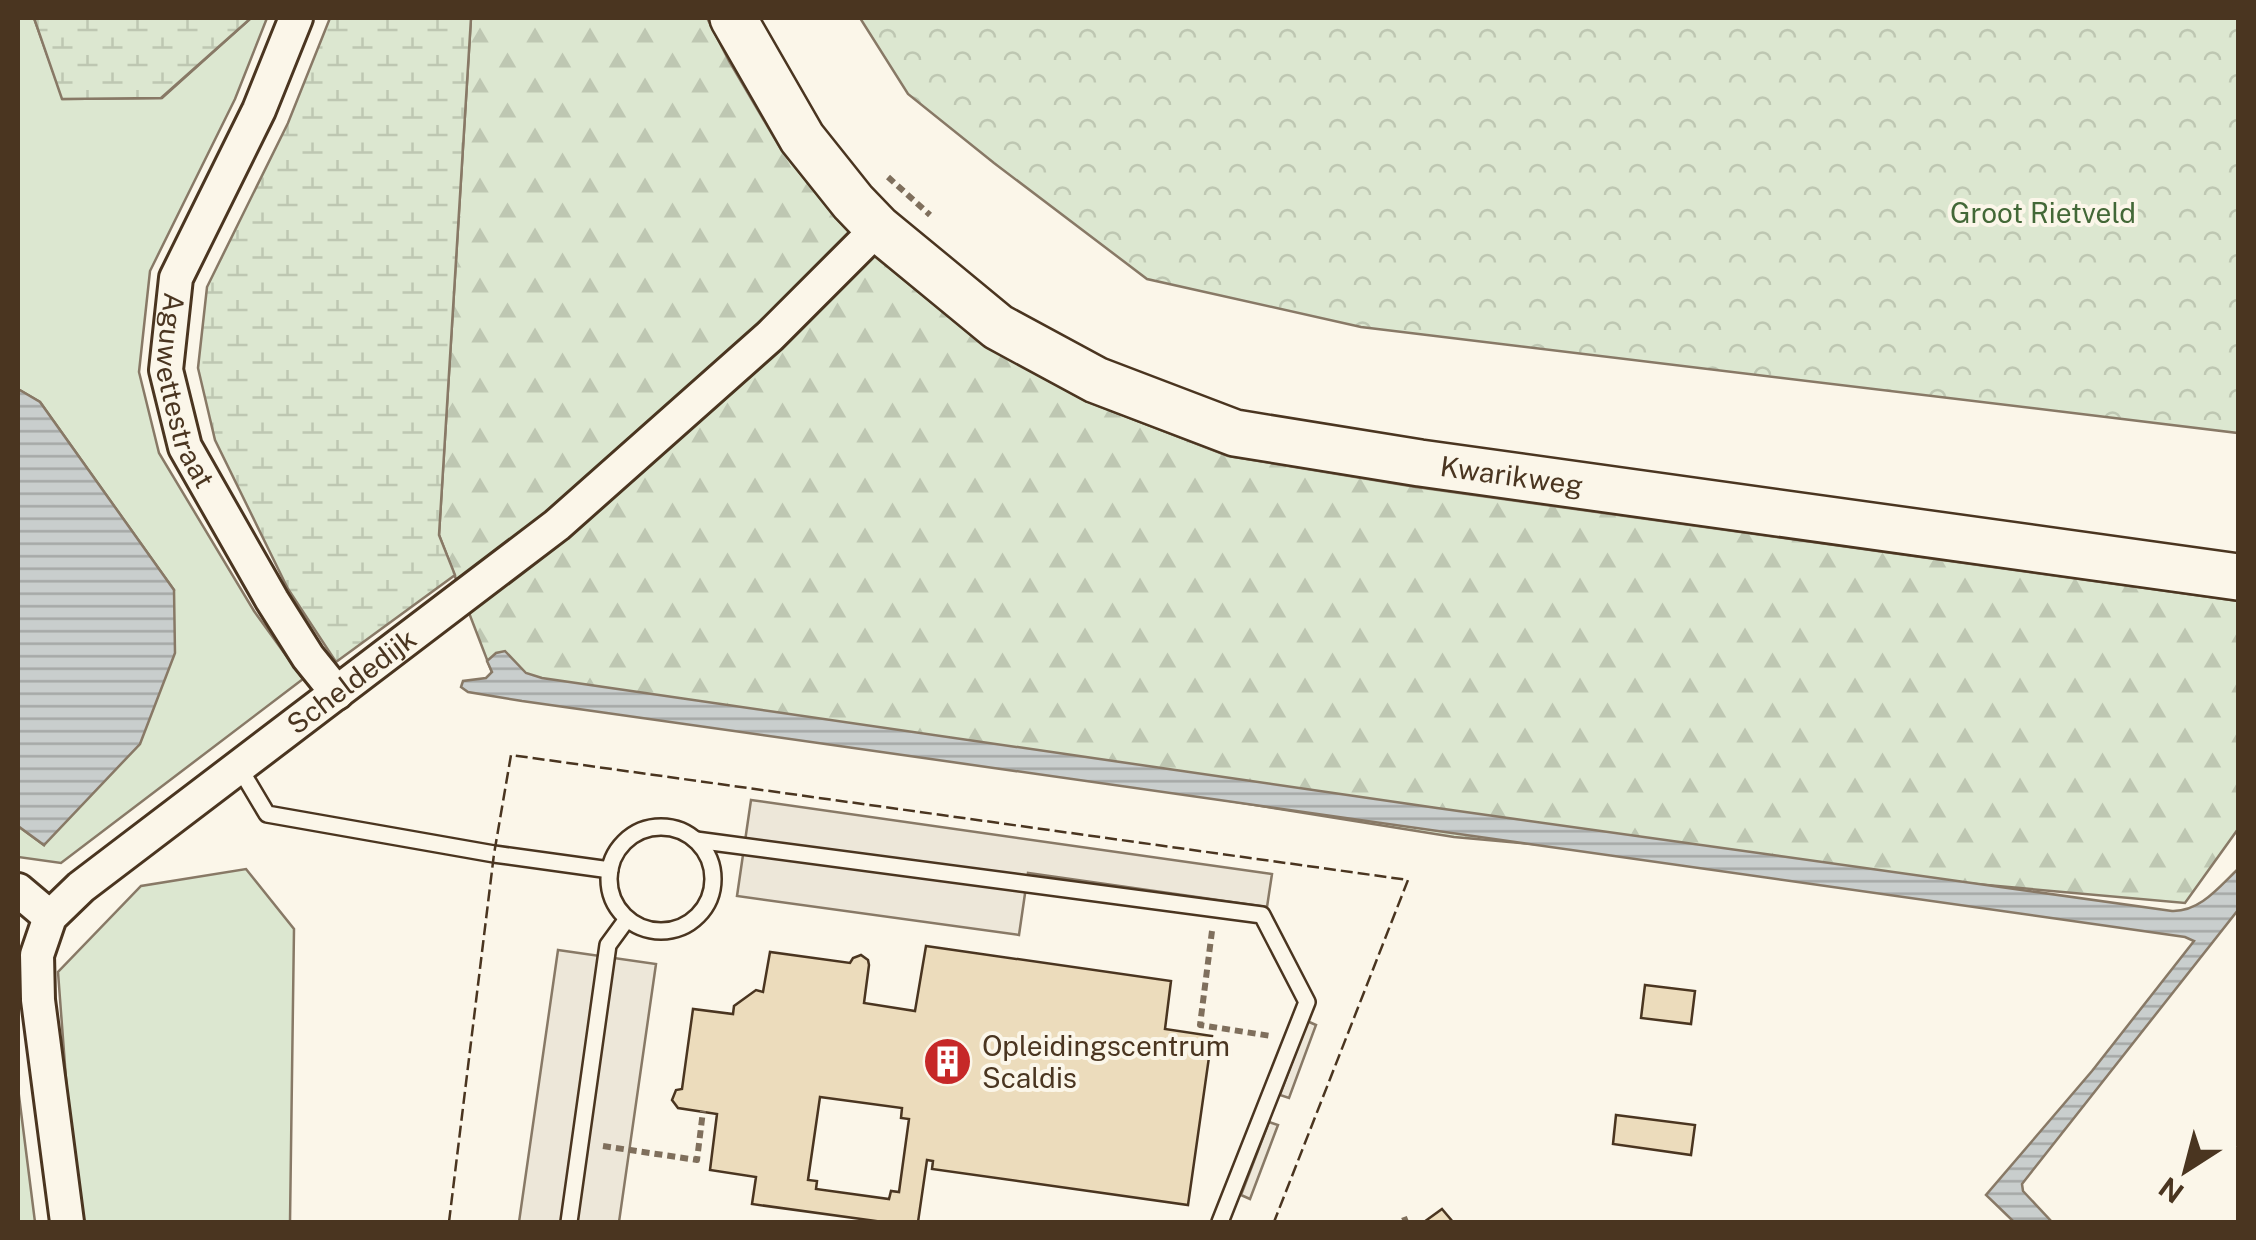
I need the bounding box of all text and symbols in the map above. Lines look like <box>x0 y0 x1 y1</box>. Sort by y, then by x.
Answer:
park label: Groot Rietveld <box>1950 196 2136 229</box>
street label: Aguwettestraat <box>150 291 222 494</box>
street label: Kwarikweg <box>1438 449 1585 502</box>
street label: Scheldedijk <box>280 621 422 740</box>
place label: Opleidingscentrum Scaldis <box>982 1029 1230 1094</box>
building icon: Opleidingscentrum Scaldis <box>921 1036 973 1088</box>
north arrow <box>2136 1120 2236 1220</box>
text: N <box>2152 1171 2190 1210</box>

